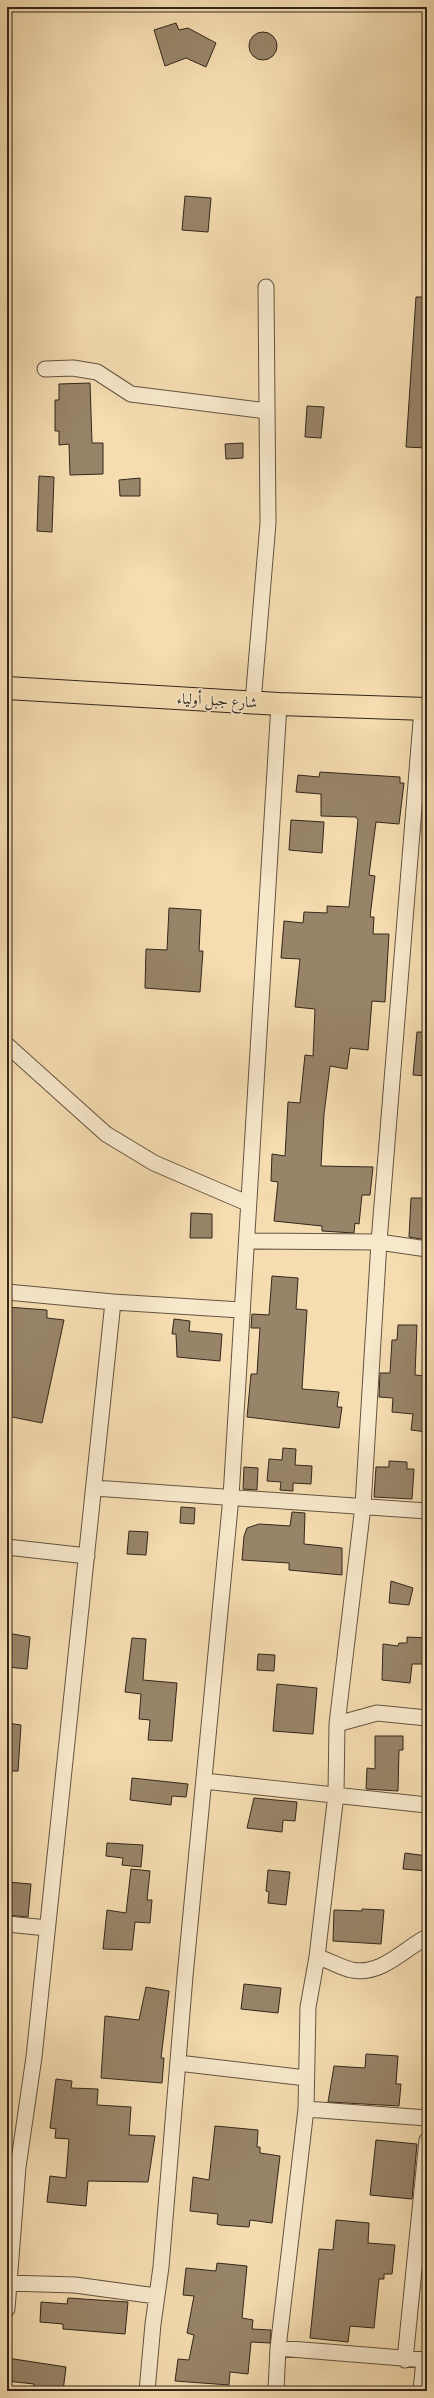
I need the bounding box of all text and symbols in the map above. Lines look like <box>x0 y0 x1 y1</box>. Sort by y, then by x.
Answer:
street label: شارع جبل أولياء <box>176 687 258 716</box>

